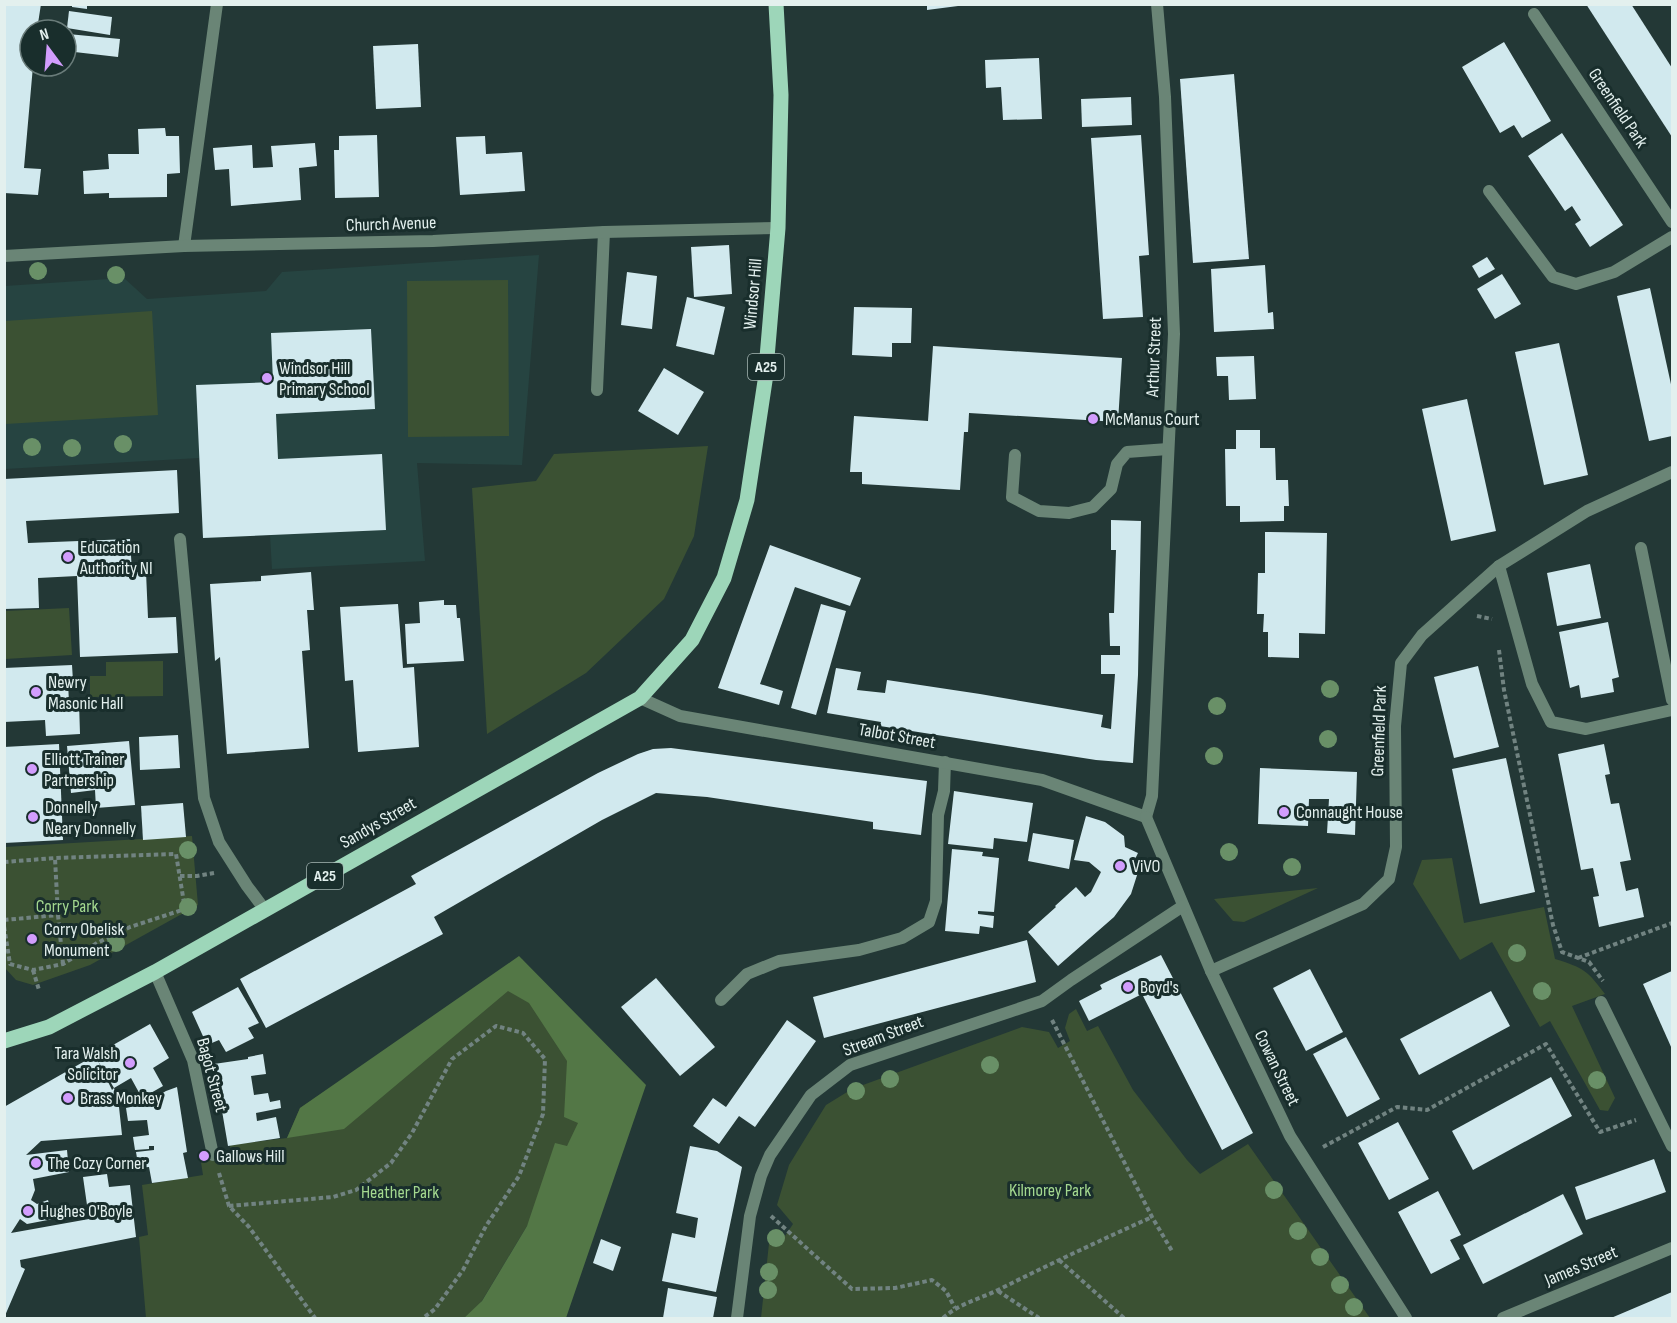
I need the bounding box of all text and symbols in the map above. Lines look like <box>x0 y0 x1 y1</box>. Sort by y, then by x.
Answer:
north arrow <box>18 18 78 78</box>
text: N <box>38 25 51 45</box>
street label: Greenfield Park <box>1584 64 1652 152</box>
street label: Church Avenue <box>345 212 437 236</box>
street label: Windsor Hill <box>739 258 767 330</box>
street label: Arthur Street <box>1142 316 1166 398</box>
road number: A25 <box>748 354 784 380</box>
place label: Windsor Hill Primary School <box>279 358 370 400</box>
marker: Windsor Hill Primary School <box>260 371 274 385</box>
place label: McManus Court <box>1105 409 1200 430</box>
marker: McManus Court <box>1086 412 1100 426</box>
place label: Education Authority NI <box>79 537 153 579</box>
marker: Education Authority NI <box>61 550 75 564</box>
place label: Newry Masonic Hall <box>48 672 123 714</box>
marker: Newry Masonic Hall <box>29 685 43 699</box>
street label: Greenfield Park <box>1367 685 1391 777</box>
street label: Talbot Street <box>857 719 938 753</box>
place label: Elliott Trainer Partnership <box>44 749 124 791</box>
marker: Elliott Trainer Partnership <box>25 762 39 776</box>
street label: Sandys Street <box>336 793 420 853</box>
place label: Donnelly Neary Donnelly <box>45 797 136 839</box>
place label: Connaught House <box>1296 802 1403 823</box>
marker: Connaught House <box>1277 805 1291 819</box>
marker: Donnelly Neary Donnelly <box>26 810 40 824</box>
place label: ViVO <box>1132 856 1160 877</box>
marker: ViVO <box>1113 859 1127 873</box>
road number: A25 <box>307 863 343 889</box>
park label: Corry Park <box>36 896 98 917</box>
place label: Corry Obelisk Monument <box>44 919 124 961</box>
marker: Corry Obelisk Monument <box>25 932 39 946</box>
place label: Boyd's <box>1140 977 1179 998</box>
marker: Boyd's <box>1121 980 1135 994</box>
street label: Stream Street <box>840 1011 927 1061</box>
street label: Cowan Street <box>1250 1027 1304 1110</box>
street label: Bagot Street <box>192 1036 232 1115</box>
place label: Tara Walsh Solicitor <box>55 1043 118 1085</box>
marker: Tara Walsh Solicitor <box>123 1056 137 1070</box>
place label: Brass Monkey <box>80 1088 162 1109</box>
marker: Brass Monkey <box>61 1091 75 1105</box>
place label: Gallows Hill <box>216 1146 285 1167</box>
marker: Gallows Hill <box>197 1149 211 1163</box>
place label: The Cozy Corner <box>48 1153 147 1174</box>
marker: The Cozy Corner <box>29 1156 43 1170</box>
park label: Kilmorey Park <box>1009 1180 1091 1201</box>
park label: Heather Park <box>361 1182 439 1203</box>
place label: Hughes O'Boyle <box>40 1201 133 1222</box>
marker: Hughes O'Boyle <box>21 1204 35 1218</box>
street label: James Street <box>1541 1241 1621 1291</box>

